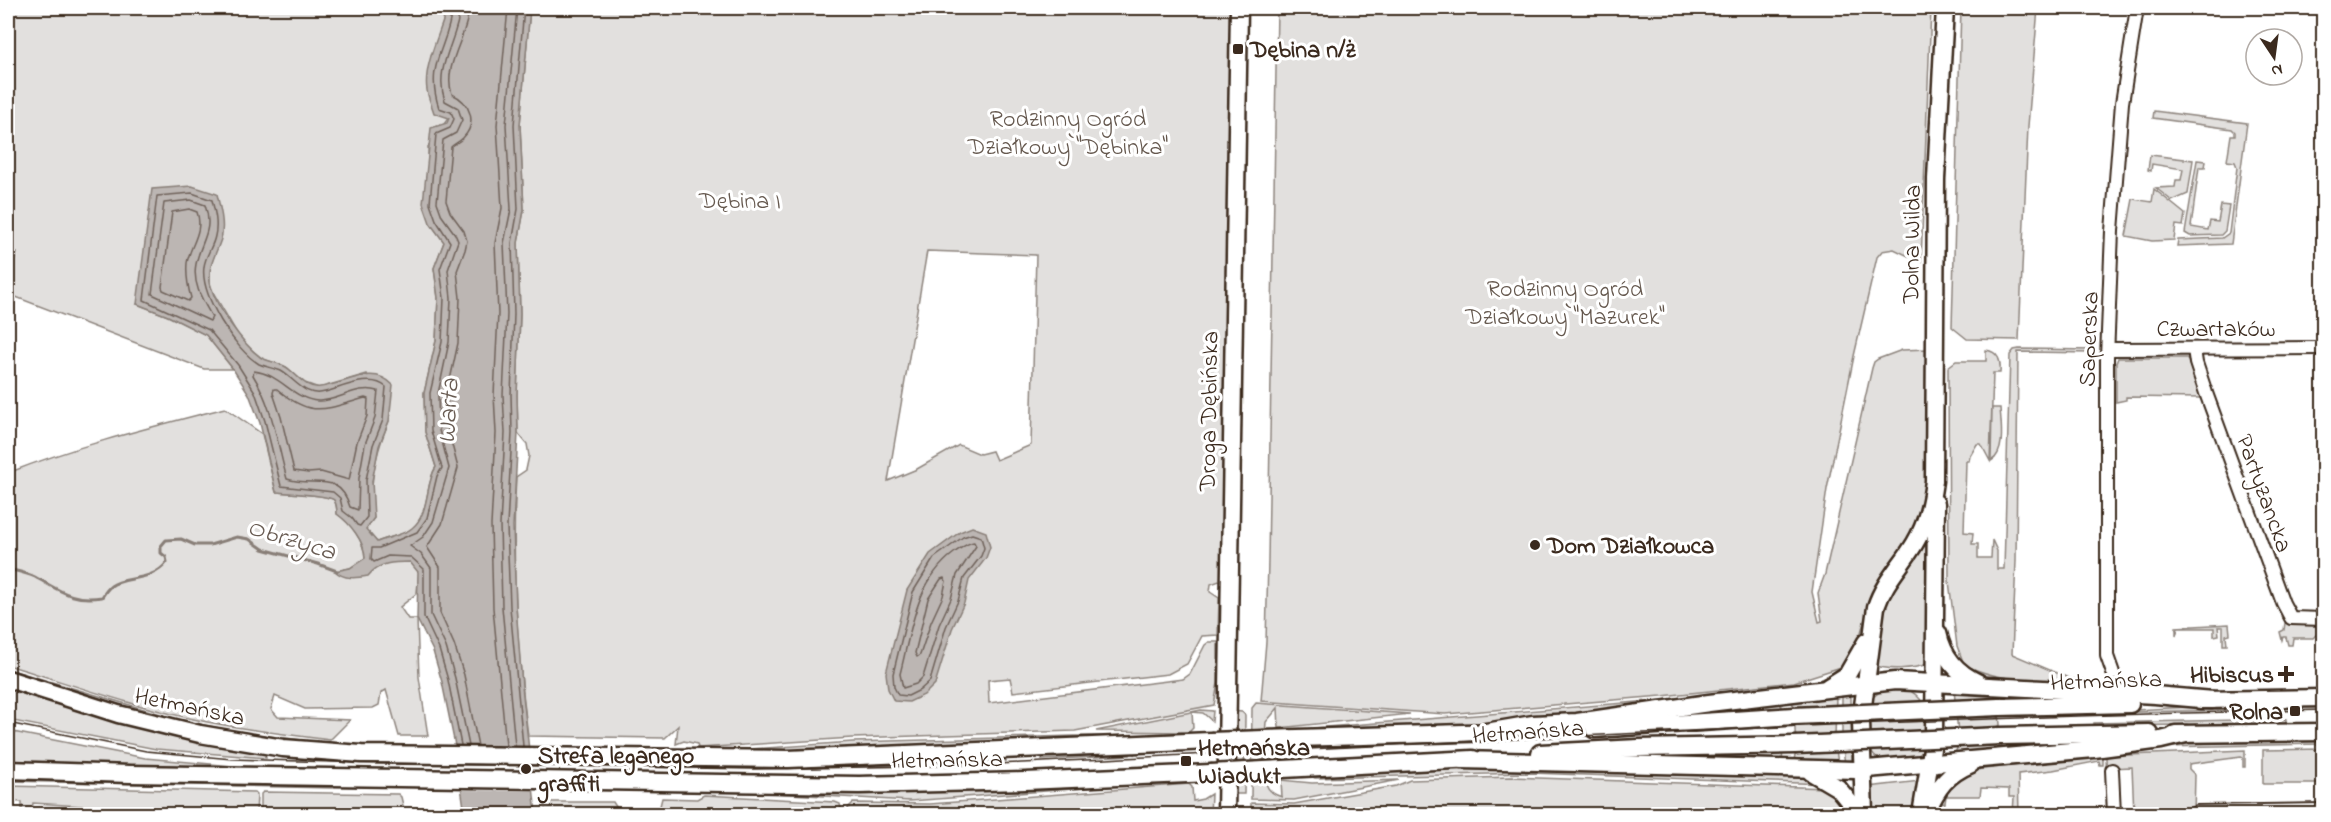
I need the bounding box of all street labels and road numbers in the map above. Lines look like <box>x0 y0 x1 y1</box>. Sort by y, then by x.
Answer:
street label: Dolna Wilda <box>1895 184 1932 305</box>
street label: Saperska <box>2071 291 2110 387</box>
street label: Czwartaków <box>2156 313 2276 348</box>
street label: Droga Dębińska <box>1192 331 1229 492</box>
street label: Partyzancka <box>2224 430 2300 558</box>
street label: Hetmańska <box>2050 663 2163 702</box>
street label: Hetmańska <box>131 680 248 737</box>
street label: Hetmańska <box>1471 712 1585 755</box>
street label: Hetmańska <box>891 743 1003 780</box>

